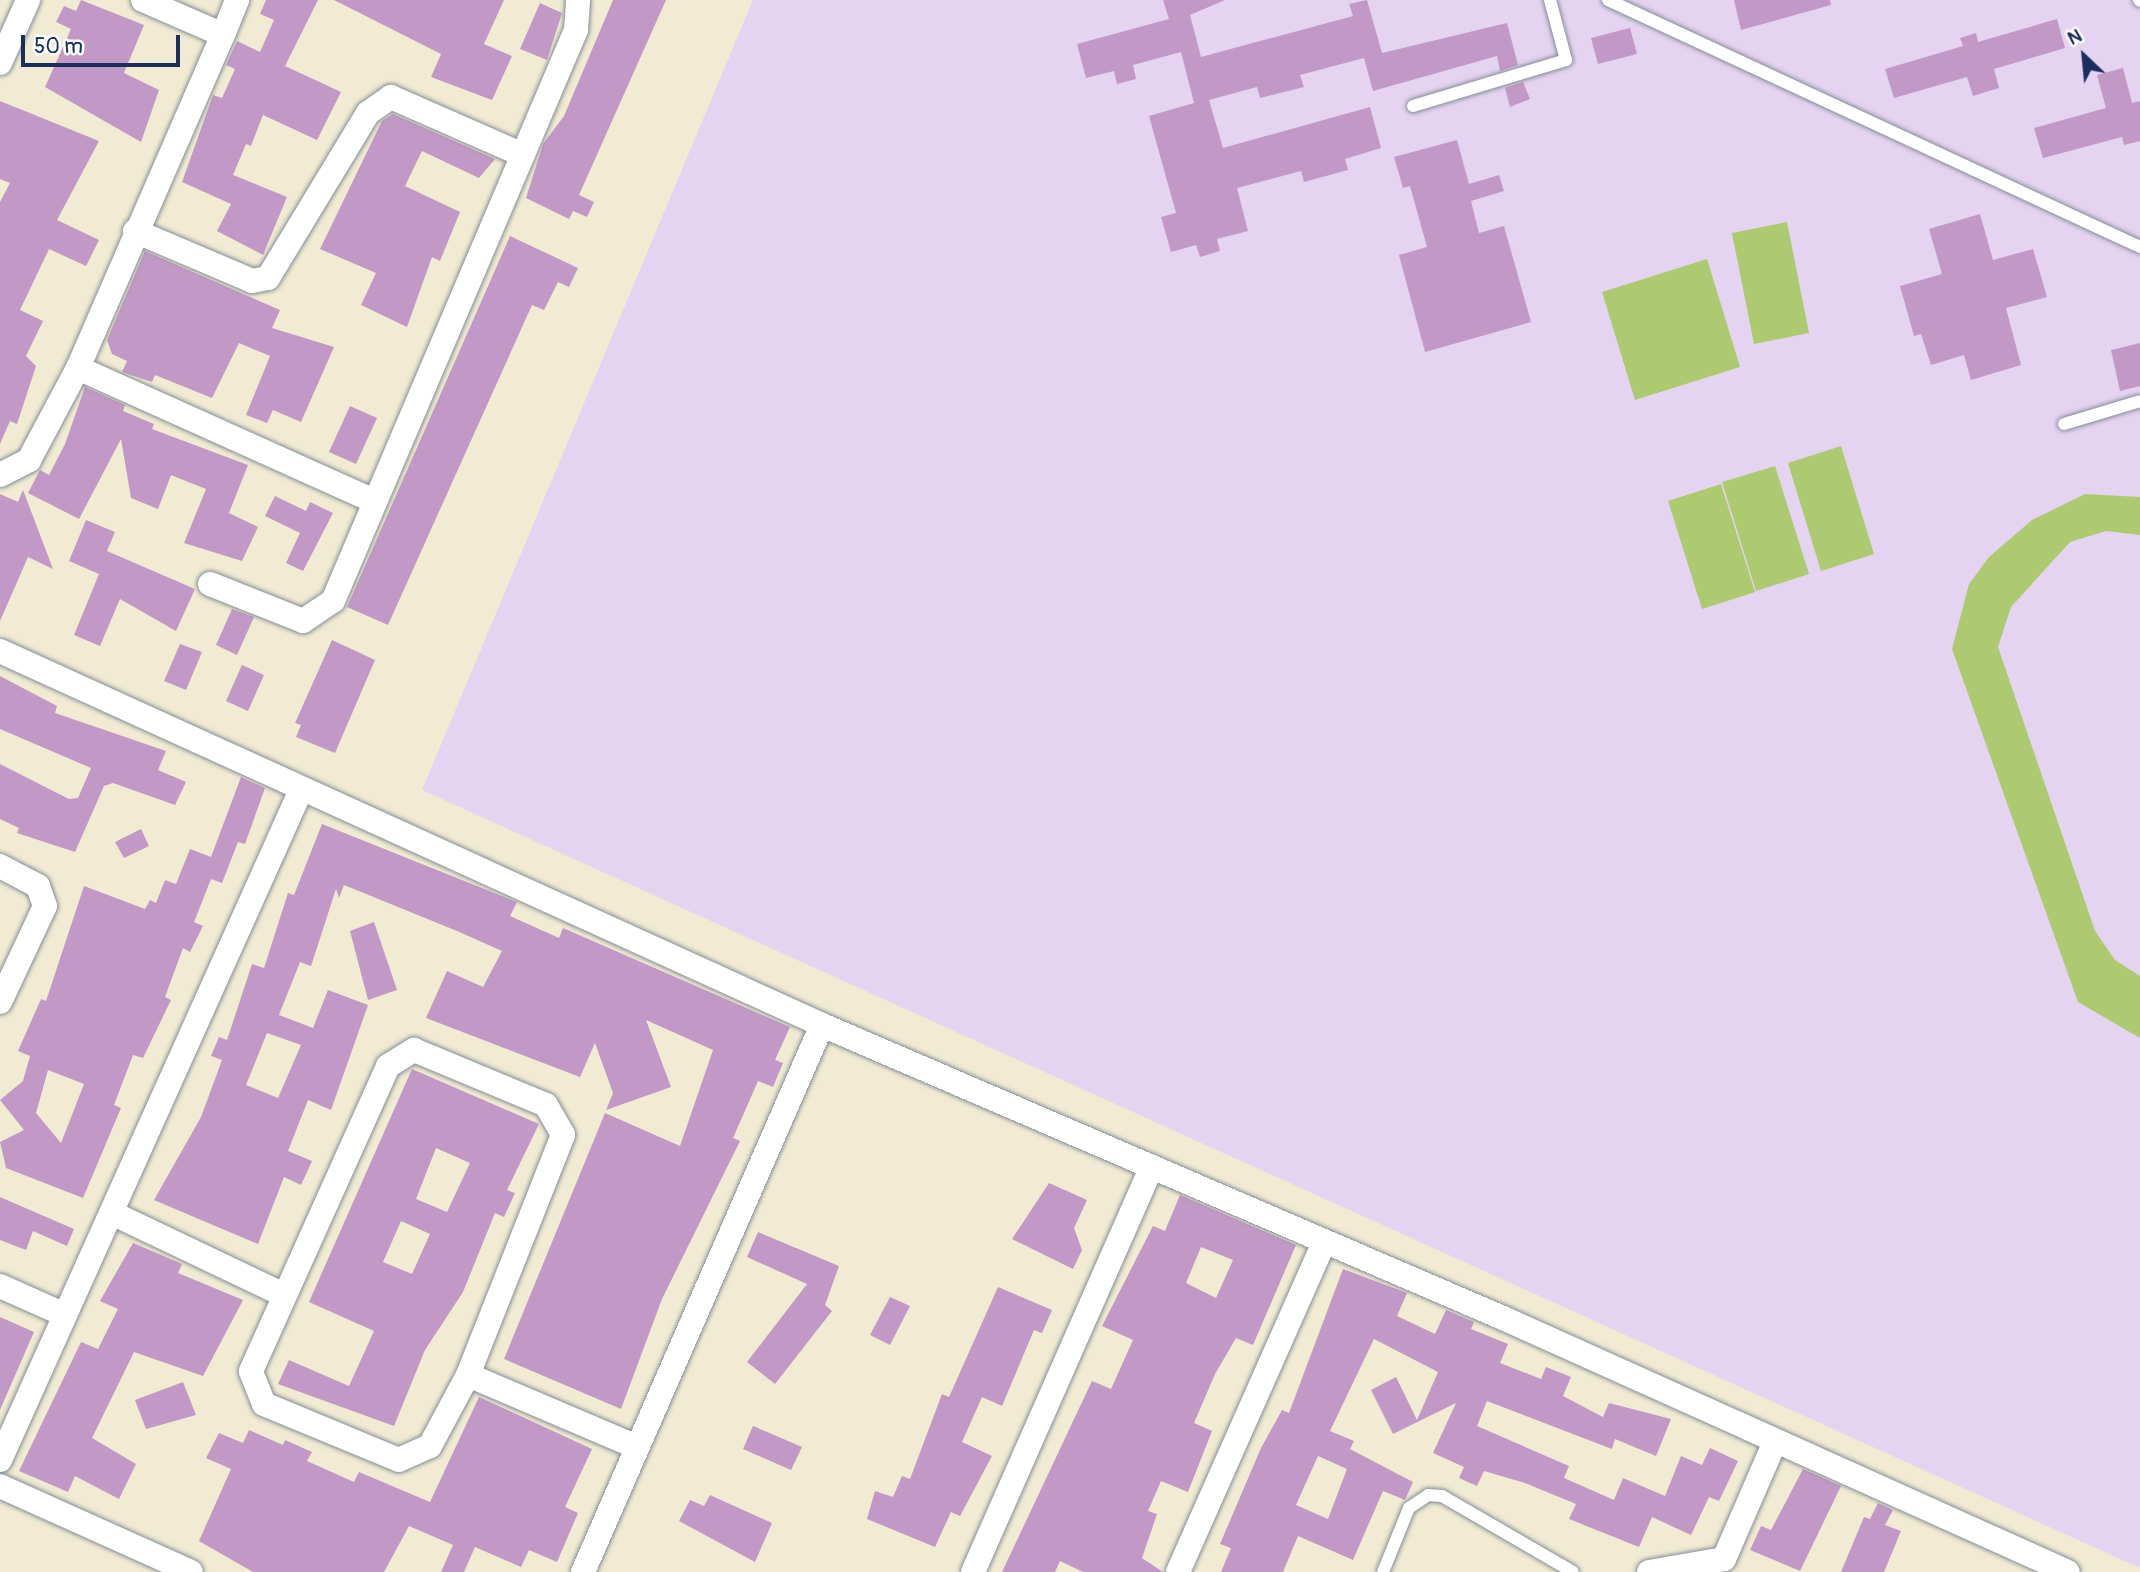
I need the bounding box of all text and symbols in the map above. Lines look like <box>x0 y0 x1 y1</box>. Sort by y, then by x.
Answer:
scale bar <box>24 21 184 65</box>
north arrow <box>2049 21 2119 91</box>
text: N <box>2064 24 2086 51</box>
text: 50 m <box>34 33 83 60</box>

